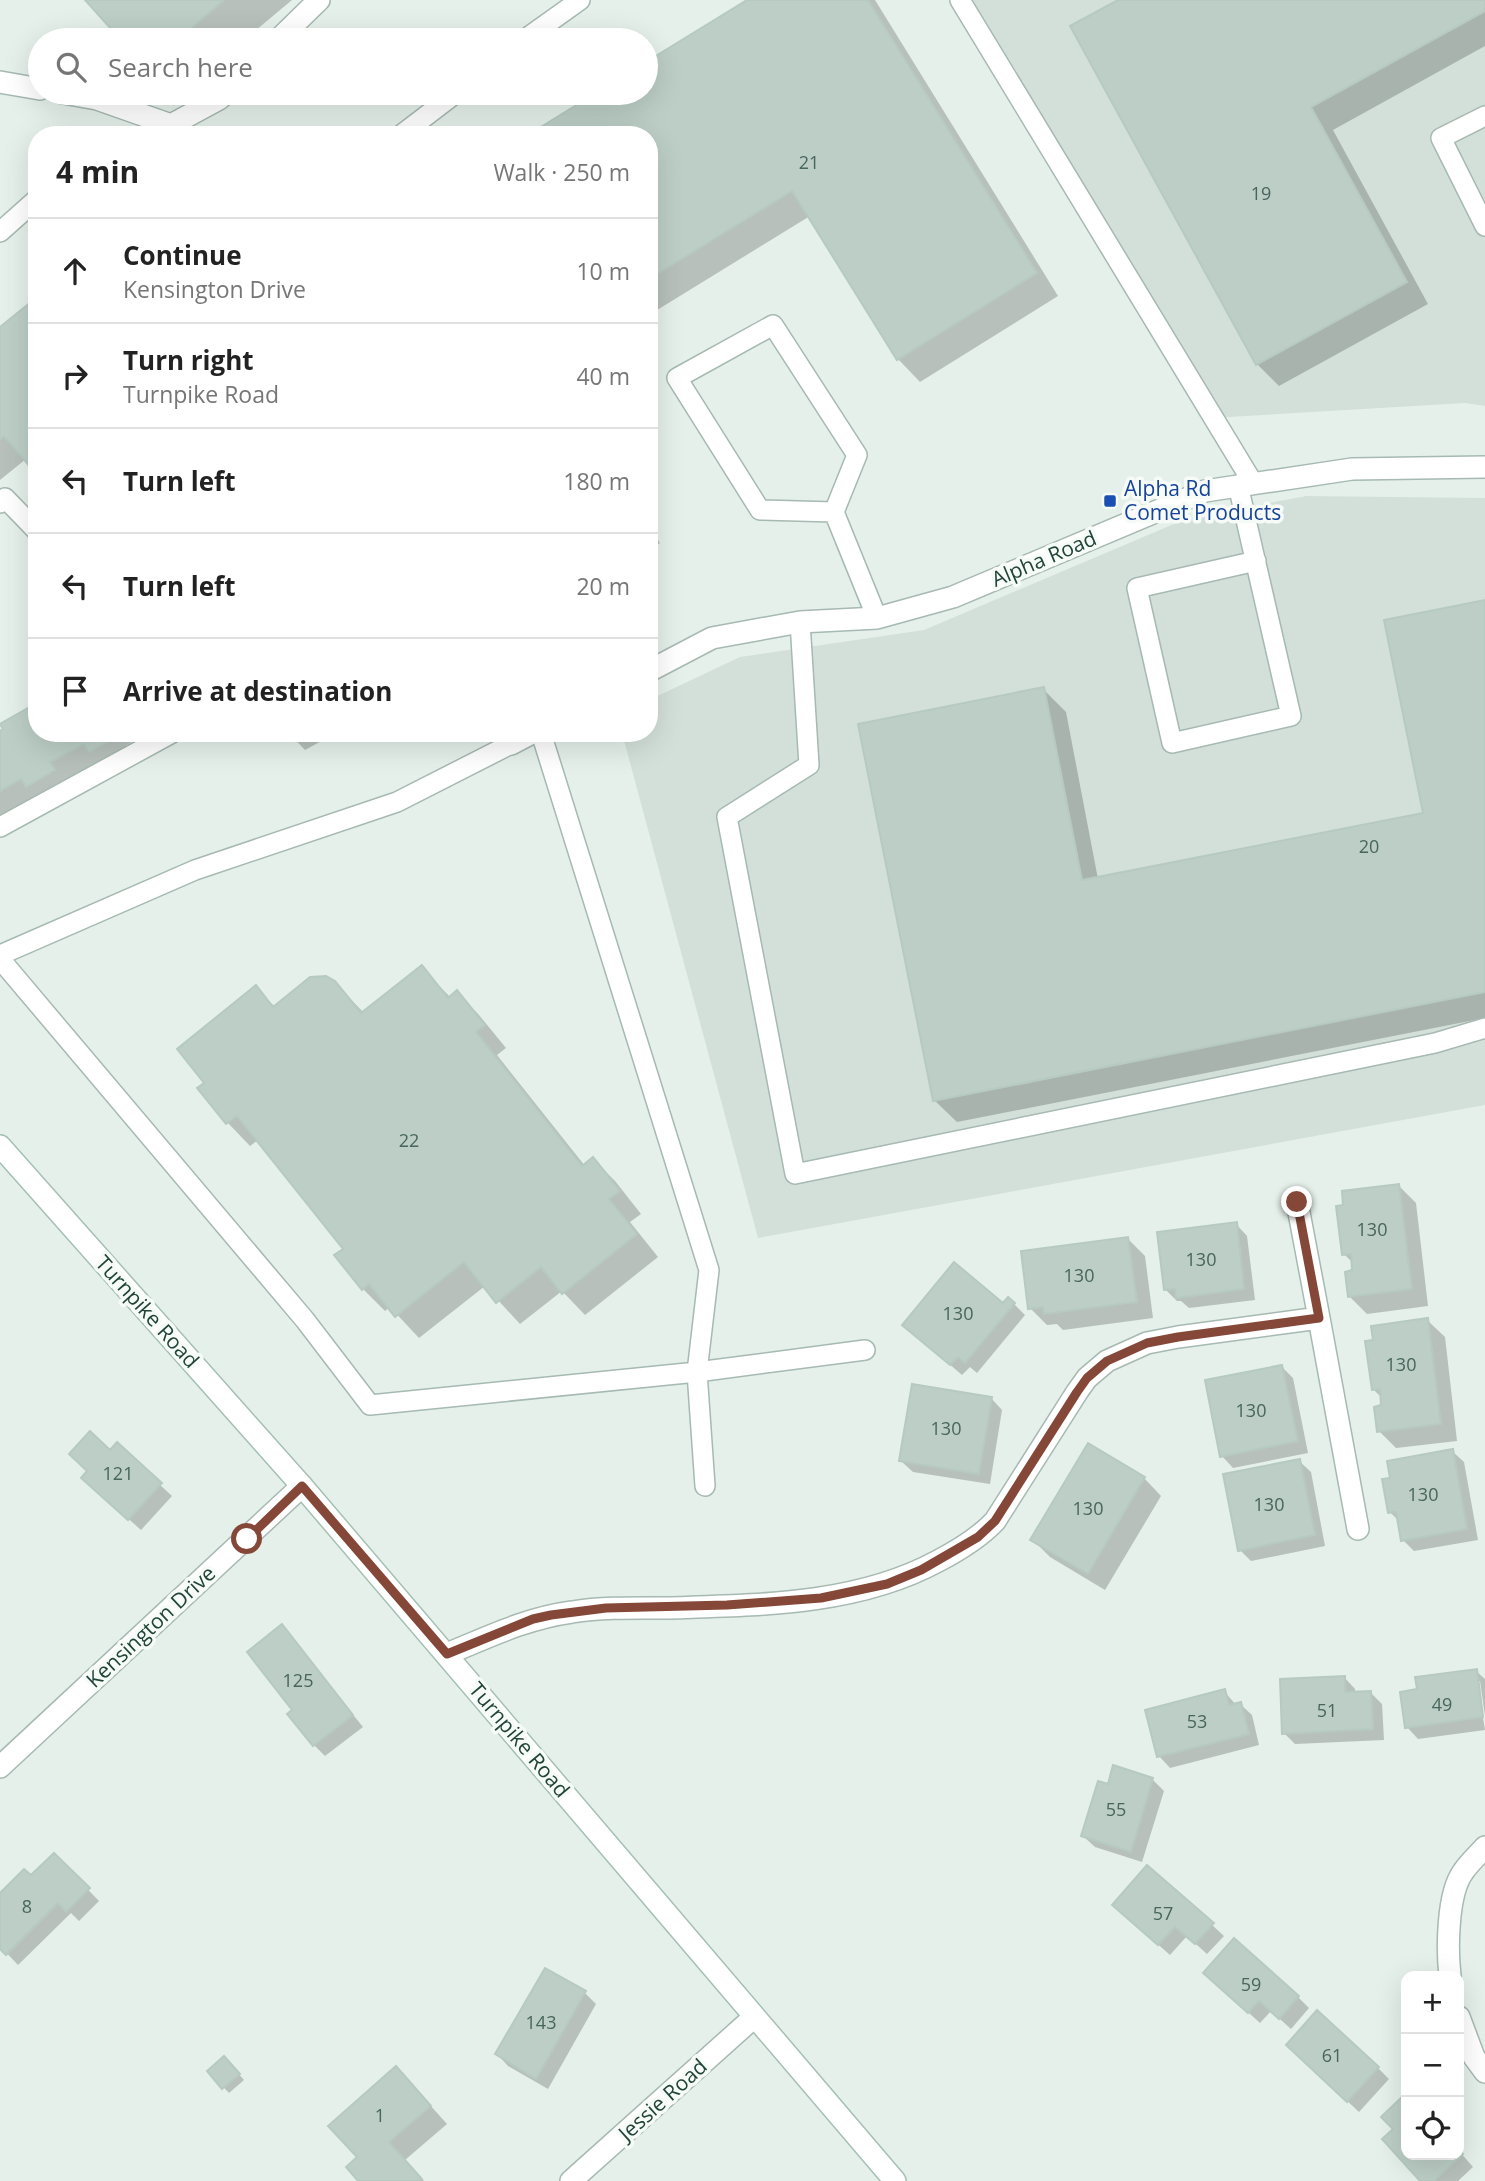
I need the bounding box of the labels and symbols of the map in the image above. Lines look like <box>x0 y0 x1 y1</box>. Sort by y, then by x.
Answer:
house number: 21 <box>799 150 819 174</box>
house number: 19 <box>1251 181 1271 205</box>
place label: Alpha Rd Comet Products <box>1124 474 1281 526</box>
marker: Alpha Rd Comet Products <box>1102 493 1118 509</box>
street label: Alpha Road <box>987 523 1100 593</box>
house number: 20 <box>1359 834 1379 858</box>
house number: 22 <box>399 1128 419 1152</box>
route end <box>1281 1186 1312 1217</box>
house number: 130 <box>1357 1217 1387 1241</box>
house number: 130 <box>1186 1247 1216 1271</box>
street label: Turnpike Road <box>90 1249 206 1374</box>
house number: 130 <box>1064 1263 1094 1287</box>
house number: 130 <box>943 1301 973 1325</box>
house number: 130 <box>1386 1352 1416 1376</box>
house number: 130 <box>1236 1398 1266 1422</box>
house number: 130 <box>931 1416 961 1440</box>
house number: 121 <box>103 1461 133 1485</box>
house number: 130 <box>1408 1482 1438 1506</box>
house number: 130 <box>1254 1492 1284 1516</box>
house number: 130 <box>1073 1496 1103 1520</box>
route start <box>231 1523 262 1554</box>
street label: Kensington Drive <box>80 1559 221 1693</box>
house number: 125 <box>283 1668 313 1692</box>
street label: Turnpike Road <box>463 1676 576 1803</box>
house number: 49 <box>1432 1692 1452 1716</box>
house number: 51 <box>1317 1698 1337 1722</box>
house number: 53 <box>1187 1709 1207 1733</box>
house number: 55 <box>1106 1797 1126 1821</box>
house number: 8 <box>22 1894 32 1918</box>
house number: 57 <box>1153 1901 1173 1925</box>
house number: 59 <box>1241 1972 1261 1996</box>
house number: 143 <box>526 2010 556 2034</box>
house number: 61 <box>1322 2043 1342 2067</box>
street label: Jessie Road <box>611 2052 713 2148</box>
house number: 1 <box>375 2103 385 2127</box>

